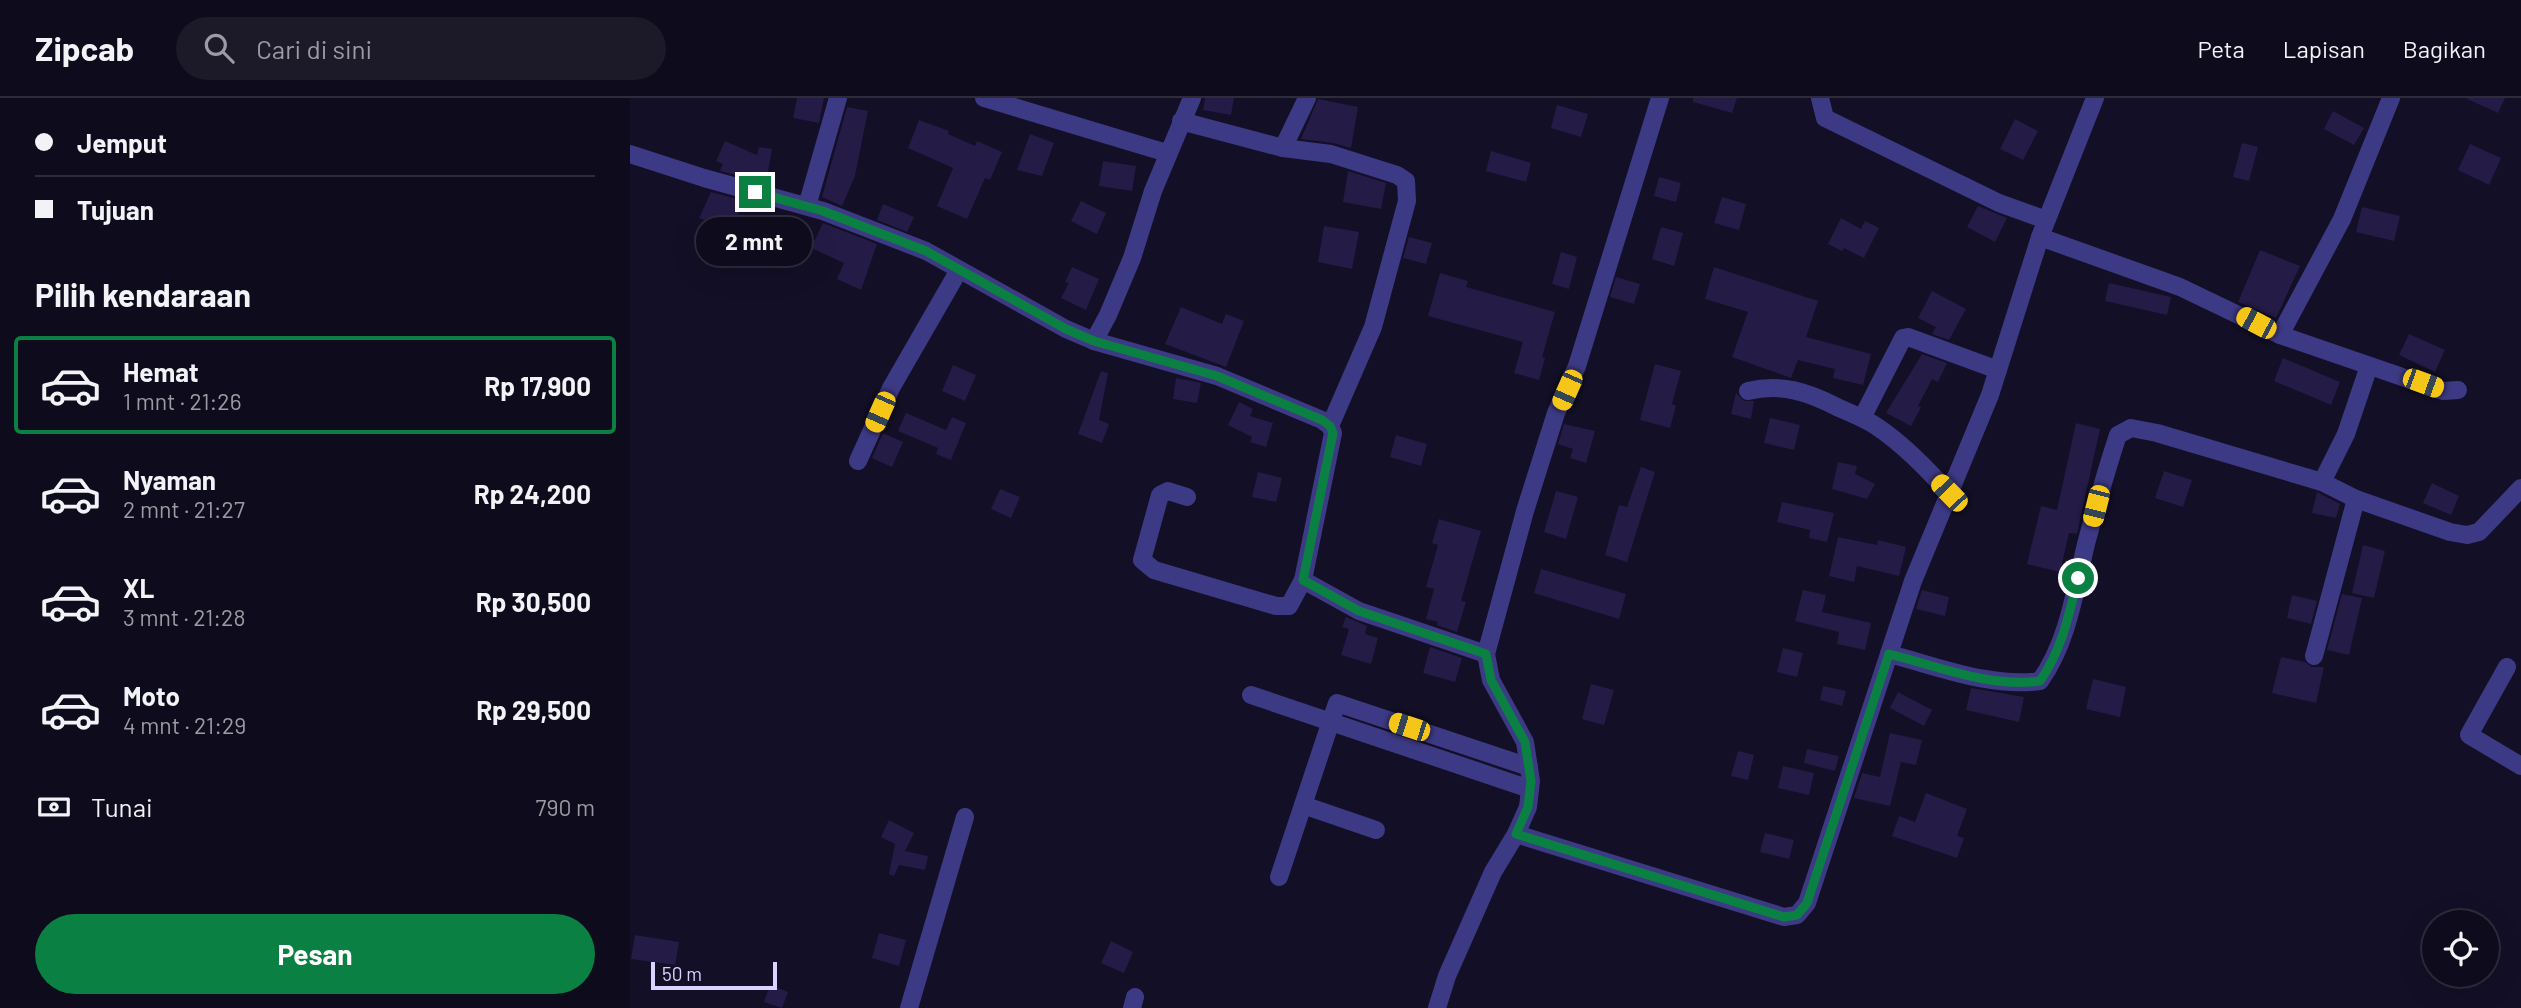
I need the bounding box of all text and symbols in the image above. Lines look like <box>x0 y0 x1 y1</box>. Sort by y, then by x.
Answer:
search box <box>176 17 666 80</box>
text: Zipcab <box>35 28 134 68</box>
icon: search <box>200 29 238 67</box>
text: Cari di sini <box>256 33 372 64</box>
text: Peta <box>2197 34 2245 63</box>
text: Lapisan <box>2283 34 2365 63</box>
text: Bagikan <box>2403 34 2486 63</box>
text: Jemput <box>77 127 167 158</box>
route end <box>739 176 771 208</box>
text: Tujuan <box>77 194 154 225</box>
callout: 2 mnt <box>697 217 813 266</box>
text: 2 mnt <box>725 227 783 255</box>
text: Pilih kendaraan <box>35 275 251 313</box>
car <box>2233 304 2280 342</box>
icon: car <box>39 354 102 417</box>
text: Hemat <box>123 356 199 387</box>
car <box>2400 366 2447 400</box>
car <box>1549 367 1586 413</box>
text: Rp 17,900 <box>484 370 591 401</box>
text: 1 mnt · 21:26 <box>123 387 242 415</box>
car <box>862 389 899 435</box>
icon: car <box>39 462 102 525</box>
text: Nyaman <box>123 464 216 495</box>
car <box>1927 471 1972 515</box>
text: Rp 24,200 <box>474 478 591 509</box>
car <box>2081 483 2112 529</box>
text: 2 mnt · 21:27 <box>123 495 245 523</box>
route start <box>2062 562 2094 594</box>
icon: car <box>39 570 102 633</box>
text: XL <box>123 572 154 603</box>
text: Rp 30,500 <box>476 586 591 617</box>
text: 3 mnt · 21:28 <box>123 603 245 631</box>
icon: car <box>39 678 102 741</box>
text: Moto <box>123 680 180 711</box>
text: Rp 29,500 <box>476 694 591 725</box>
text: 4 mnt · 21:29 <box>123 711 246 739</box>
car <box>1386 711 1433 743</box>
icon: cash <box>35 788 73 826</box>
text: Tunai <box>91 791 153 822</box>
text: 790 m <box>536 793 595 821</box>
map controls <box>2422 910 2499 987</box>
button: locate <box>2422 910 2499 987</box>
button: Pesan <box>35 914 595 994</box>
scale bar <box>651 959 777 991</box>
text: 50 m <box>662 962 702 985</box>

